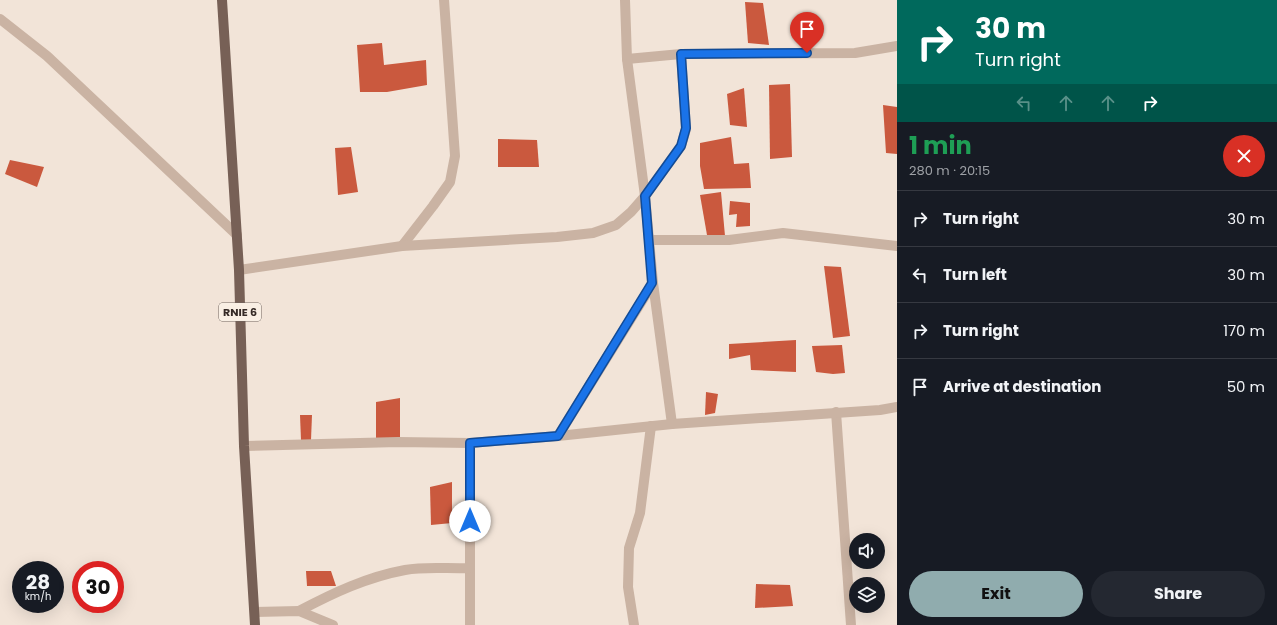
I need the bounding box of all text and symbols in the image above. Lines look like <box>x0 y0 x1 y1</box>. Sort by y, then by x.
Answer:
text: 30 m <box>975 9 1046 48</box>
pin <box>790 12 824 53</box>
icon: right <box>909 16 961 68</box>
icon: arrive <box>796 18 818 40</box>
text: Turn right <box>975 47 1061 72</box>
icon: left <box>1013 92 1035 114</box>
icon: ahead <box>1055 92 1077 114</box>
icon: ahead <box>1097 92 1119 114</box>
icon: right <box>1139 92 1161 114</box>
text: 1 min <box>909 129 972 162</box>
button: close <box>1223 135 1265 177</box>
text: 280 m · 20:15 <box>909 161 990 180</box>
icon: right <box>909 208 931 230</box>
text: Turn right <box>943 208 1019 229</box>
text: 30 m <box>1227 208 1265 229</box>
icon: left <box>909 264 931 286</box>
text: Turn left <box>943 264 1007 285</box>
text: 30 m <box>1227 264 1265 285</box>
road number: RNIE 6 <box>219 303 261 321</box>
icon: right <box>909 320 931 342</box>
text: Turn right <box>943 320 1019 341</box>
text: 170 m <box>1223 320 1265 341</box>
icon: arrive <box>909 376 931 398</box>
text: Arrive at destination <box>943 376 1101 397</box>
text: 50 m <box>1227 376 1265 397</box>
position arrow <box>449 500 491 542</box>
map controls <box>849 533 885 613</box>
button: sound <box>849 533 885 569</box>
speed limit sign: 30 <box>72 561 124 613</box>
text: 28 <box>26 568 50 596</box>
button: Exit <box>909 571 1083 617</box>
button: Share <box>1091 571 1265 617</box>
button: layers <box>849 577 885 613</box>
text: km/h <box>25 589 51 604</box>

